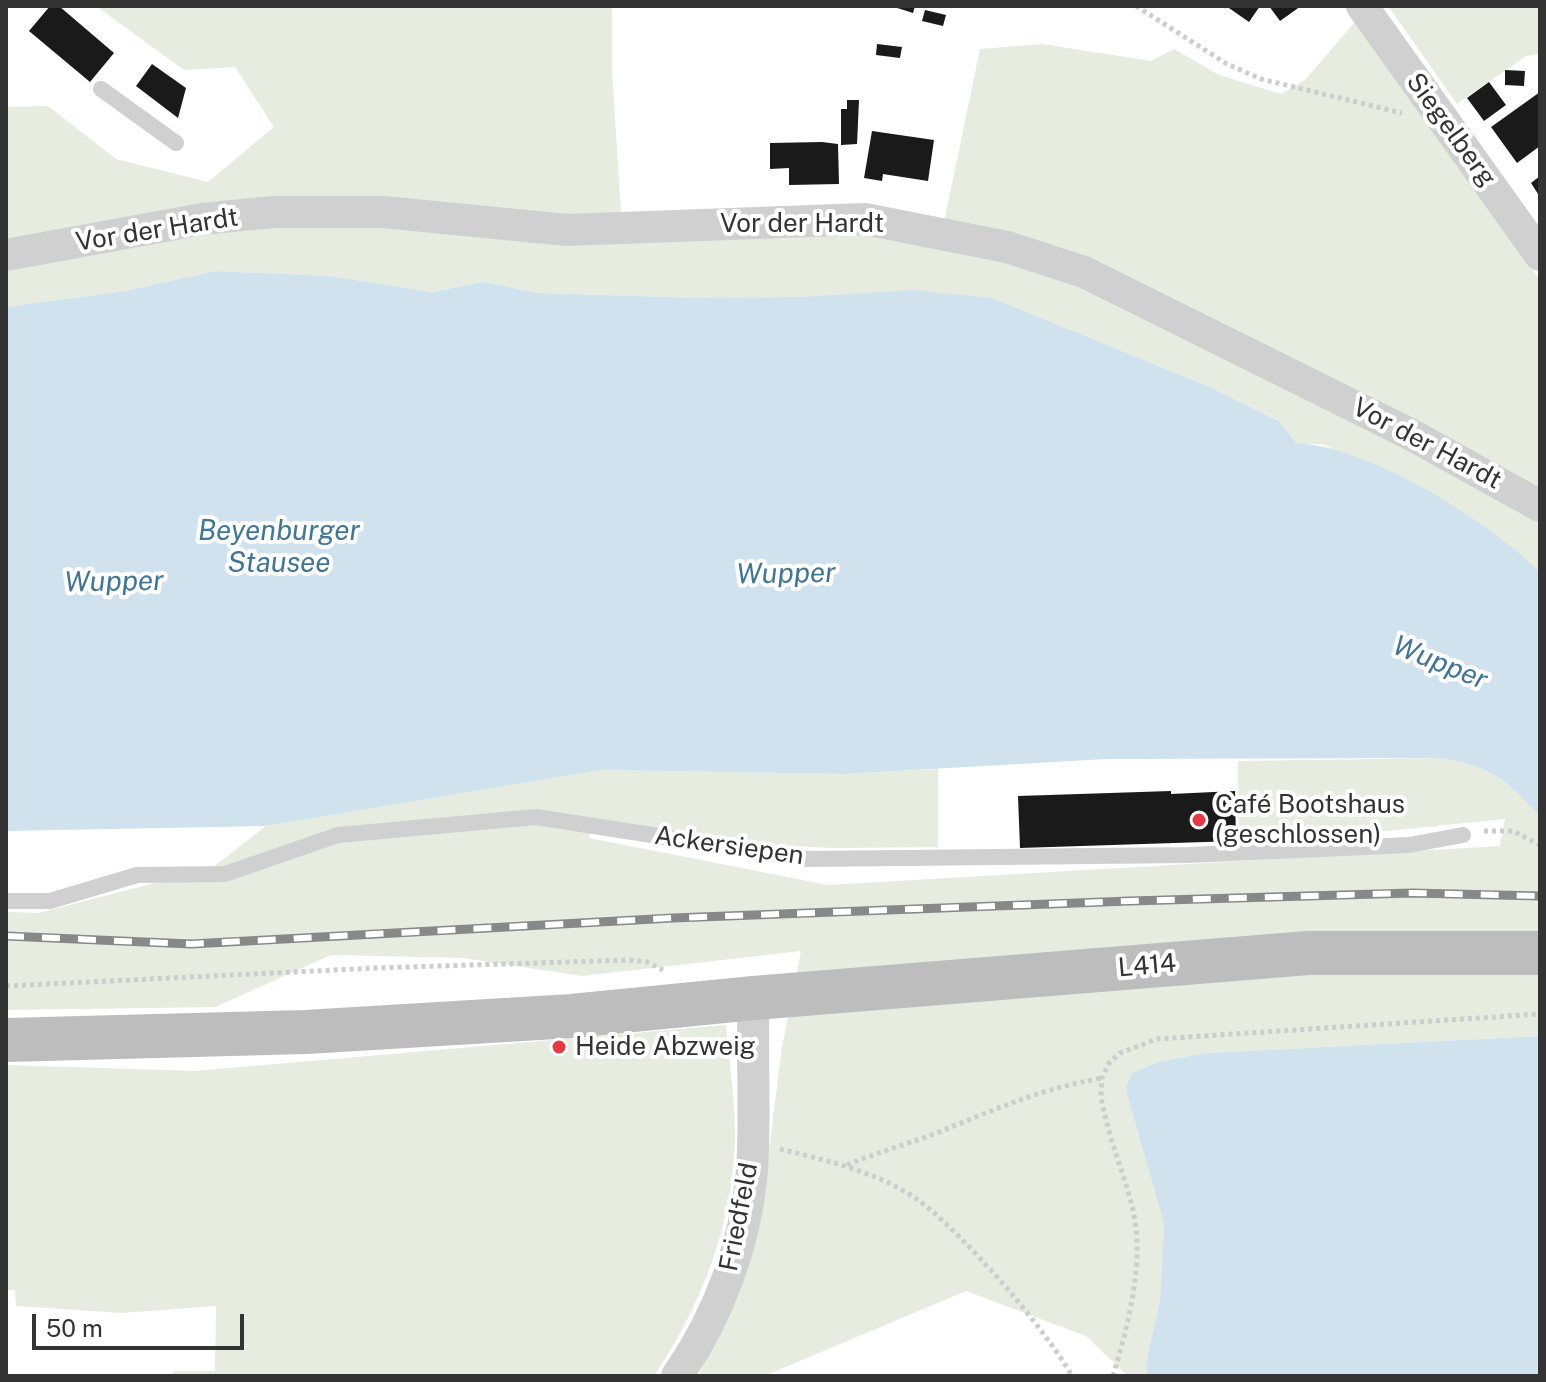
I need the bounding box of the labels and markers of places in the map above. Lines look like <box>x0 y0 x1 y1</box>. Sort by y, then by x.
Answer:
place label: Café Bootshaus (geschlossen) <box>1215 789 1405 850</box>
marker: Café Bootshaus (geschlossen) <box>1190 811 1208 829</box>
place label: Heide Abzweig <box>575 1031 756 1063</box>
marker: Heide Abzweig <box>550 1038 568 1056</box>

